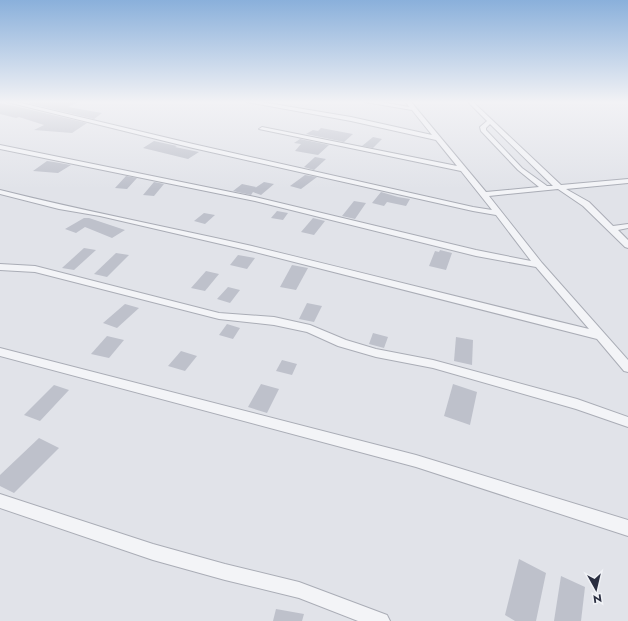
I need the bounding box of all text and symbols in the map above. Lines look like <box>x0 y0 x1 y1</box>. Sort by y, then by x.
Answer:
north arrow <box>576 569 616 609</box>
text: N <box>592 590 603 607</box>

